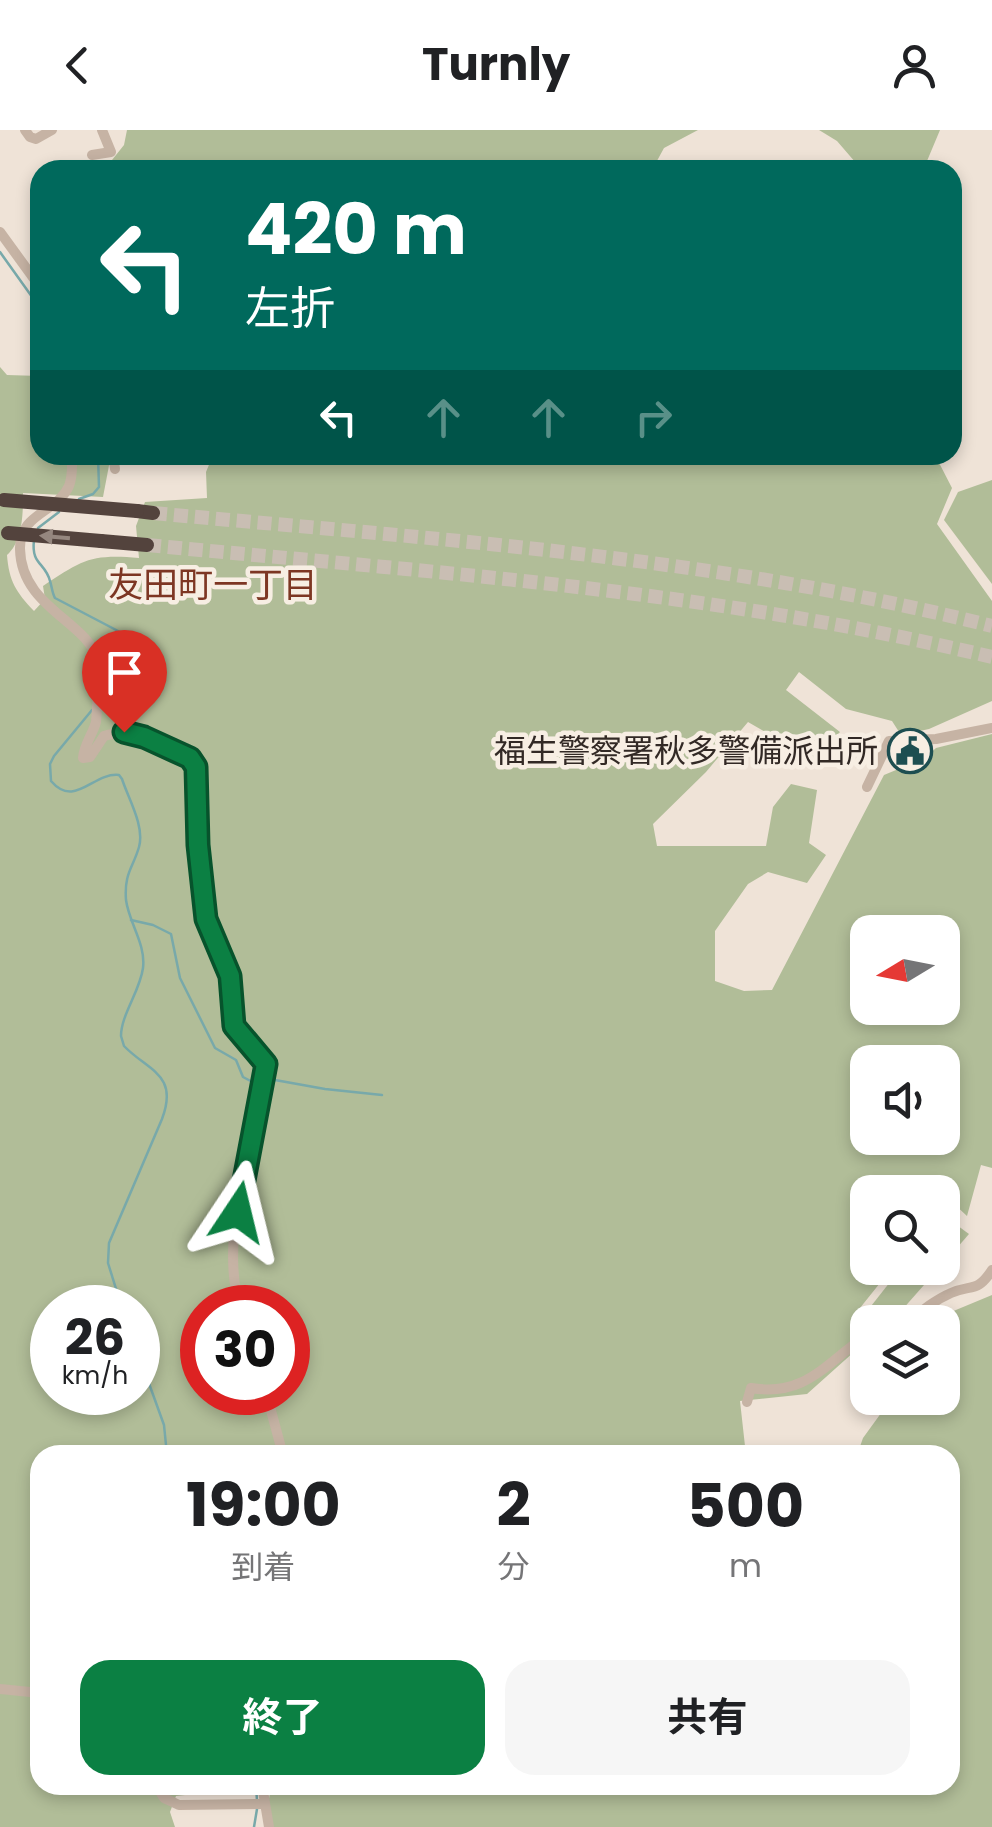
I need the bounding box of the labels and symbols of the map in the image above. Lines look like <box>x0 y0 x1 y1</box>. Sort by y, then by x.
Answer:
one-way arrow <box>38 528 70 544</box>
district label: 友田町一丁目 <box>108 560 318 609</box>
pin <box>82 630 167 733</box>
place label: 福生警察署秋多警備派出所 <box>494 728 878 773</box>
public building icon: 福生警察署秋多警備派出所 <box>887 728 933 774</box>
north arrow <box>850 915 960 1025</box>
position arrow <box>186 1160 290 1264</box>
speed limit sign: 30 <box>180 1285 310 1415</box>

